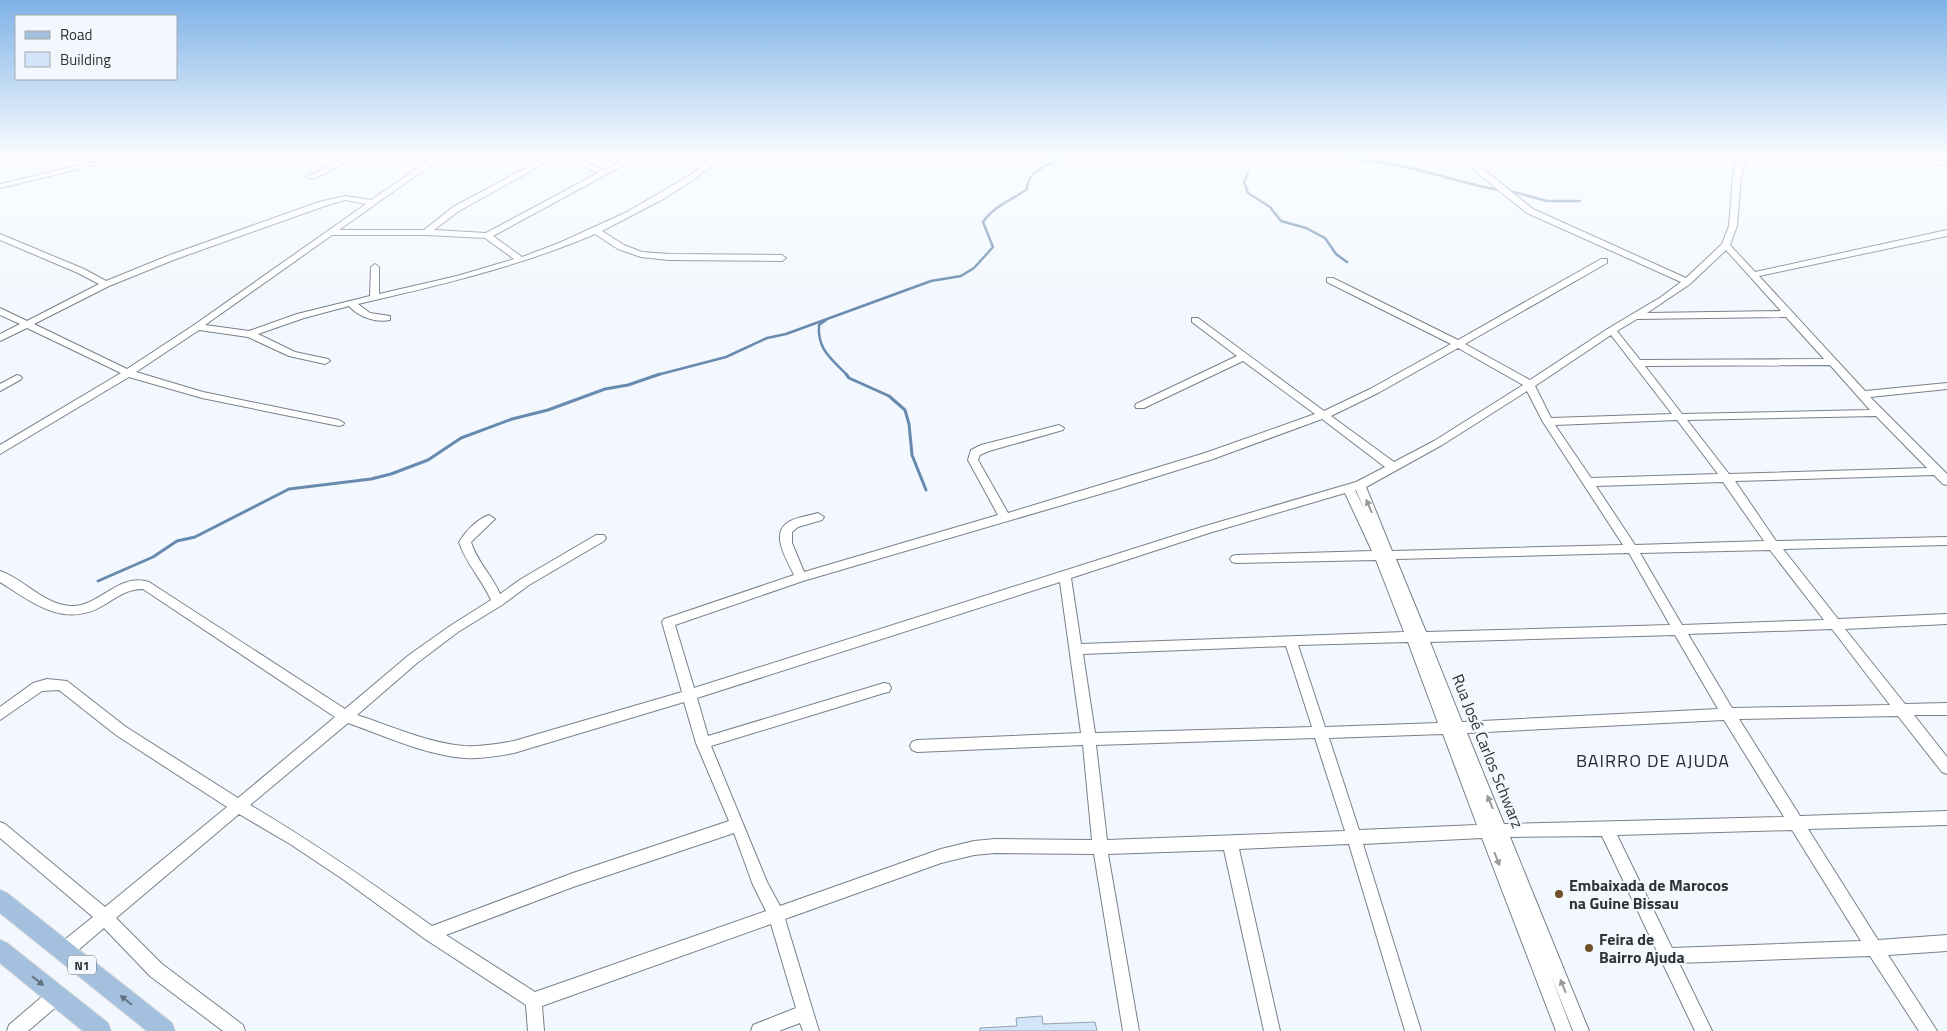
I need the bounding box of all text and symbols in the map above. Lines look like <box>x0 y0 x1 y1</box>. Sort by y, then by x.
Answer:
legend <box>15 15 178 80</box>
text: Road <box>60 23 92 46</box>
text: Building <box>60 48 111 71</box>
one-way arrow <box>1365 499 1373 513</box>
street label: Rua José Carlos Schwarz <box>1446 670 1530 832</box>
district label: BAIRRO DE AJUDA <box>1576 747 1730 774</box>
one-way arrow <box>1485 795 1493 810</box>
one-way arrow <box>1493 852 1501 867</box>
place label: Embaixada de Marocos na Guine Bissau <box>1569 873 1729 915</box>
marker: Embaixada de Marocos na Guine Bissau <box>1553 888 1565 900</box>
place label: Feira de Bairro Ajuda <box>1599 927 1685 969</box>
marker: Feira de Bairro Ajuda <box>1583 942 1595 954</box>
road number: N1 <box>68 956 96 974</box>
one-way arrow <box>31 975 44 986</box>
one-way arrow <box>1559 979 1567 993</box>
one-way arrow <box>119 995 132 1006</box>

